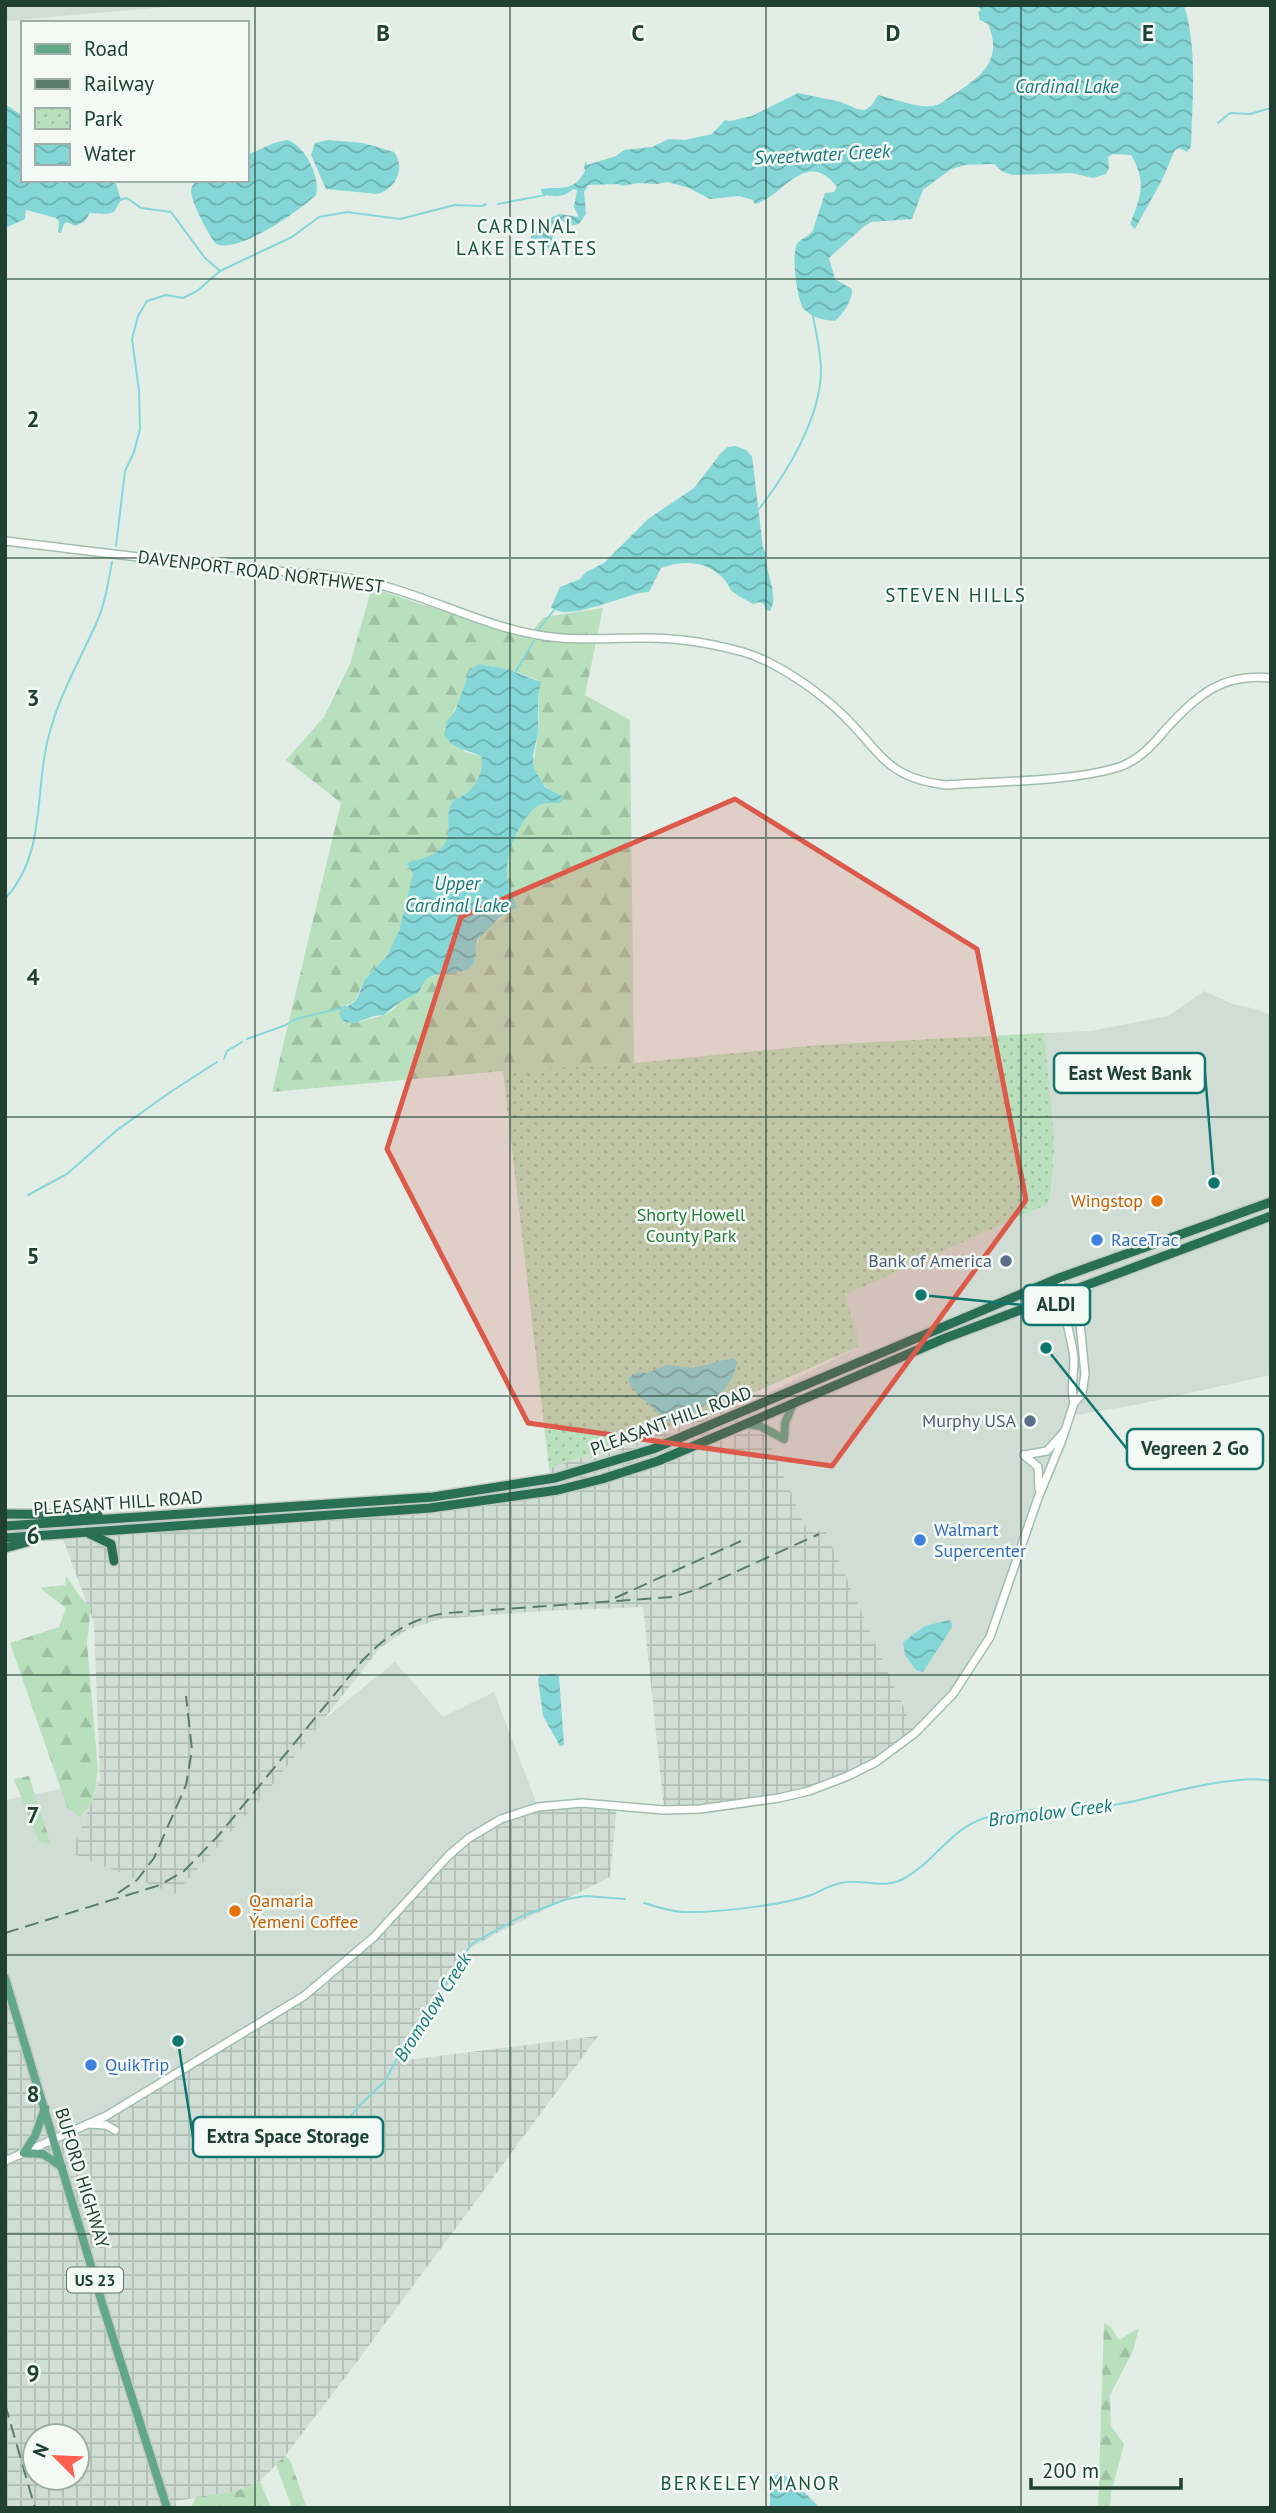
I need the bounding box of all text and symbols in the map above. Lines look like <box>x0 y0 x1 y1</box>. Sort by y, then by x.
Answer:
text: B <box>376 18 390 47</box>
text: C <box>632 18 645 47</box>
text: D <box>886 18 900 47</box>
text: E <box>1142 18 1154 47</box>
legend <box>21 21 248 182</box>
text: Road <box>84 35 128 62</box>
text: Railway <box>84 70 154 97</box>
water label: Cardinal Lake <box>1015 74 1119 98</box>
text: Park <box>84 105 123 132</box>
water label: Sweetwater Creek <box>753 138 892 170</box>
text: Water <box>84 140 136 167</box>
district label: CARDINAL LAKE ESTATES <box>456 214 598 260</box>
text: 2 <box>26 404 40 433</box>
street label: DAVENPORT ROAD NORTHWEST <box>137 545 385 598</box>
district label: STEVEN HILLS <box>885 583 1027 607</box>
text: 3 <box>26 683 40 712</box>
water label: Upper Cardinal Lake <box>405 871 509 917</box>
text: 4 <box>26 962 40 991</box>
callout: East West Bank <box>1054 1053 1205 1093</box>
text: East West Bank <box>1068 1061 1192 1085</box>
place label: Wingstop <box>1071 1189 1143 1212</box>
marker: Wingstop <box>1149 1193 1165 1209</box>
park label: Shorty Howell County Park <box>637 1203 746 1247</box>
place label: RaceTrac <box>1111 1228 1179 1251</box>
marker: RaceTrac <box>1089 1232 1105 1248</box>
text: 5 <box>26 1241 40 1270</box>
place label: Bank of America <box>868 1249 992 1272</box>
marker: Bank of America <box>998 1253 1014 1269</box>
callout: ALDI <box>1023 1285 1090 1325</box>
text: ALDI <box>1037 1292 1075 1316</box>
street label: PLEASANT HILL ROAD <box>587 1381 755 1460</box>
place label: Murphy USA <box>922 1409 1016 1432</box>
marker: Murphy USA <box>1022 1413 1038 1429</box>
callout: Vegreen 2 Go <box>1127 1429 1263 1469</box>
text: Vegreen 2 Go <box>1140 1436 1249 1460</box>
street label: PLEASANT HILL ROAD <box>32 1485 204 1520</box>
place label: Walmart Supercenter <box>934 1518 1026 1562</box>
text: 6 <box>26 1521 40 1550</box>
marker: Walmart Supercenter <box>912 1532 928 1548</box>
water label: Bromolow Creek <box>987 1792 1115 1831</box>
text: 7 <box>26 1800 40 1829</box>
place label: Qamaria Yemeni Coffee <box>249 1889 358 1933</box>
marker: Qamaria Yemeni Coffee <box>227 1903 243 1919</box>
water label: Bromolow Creek <box>388 1947 477 2066</box>
place label: QuikTrip <box>105 2053 169 2076</box>
marker: QuikTrip <box>83 2057 99 2073</box>
text: 8 <box>26 2079 40 2108</box>
street label: BUFORD HIGHWAY <box>50 2105 115 2251</box>
callout: Extra Space Storage <box>193 2117 383 2157</box>
text: Extra Space Storage <box>207 2124 369 2148</box>
road number: US 23 <box>67 2268 123 2292</box>
text: 9 <box>26 2358 40 2387</box>
north arrow <box>21 2422 91 2492</box>
text: N <box>27 2440 54 2461</box>
scale bar <box>1031 2446 1182 2490</box>
text: 200 m <box>1042 2457 1099 2484</box>
district label: BERKELEY MANOR <box>661 2471 841 2495</box>

